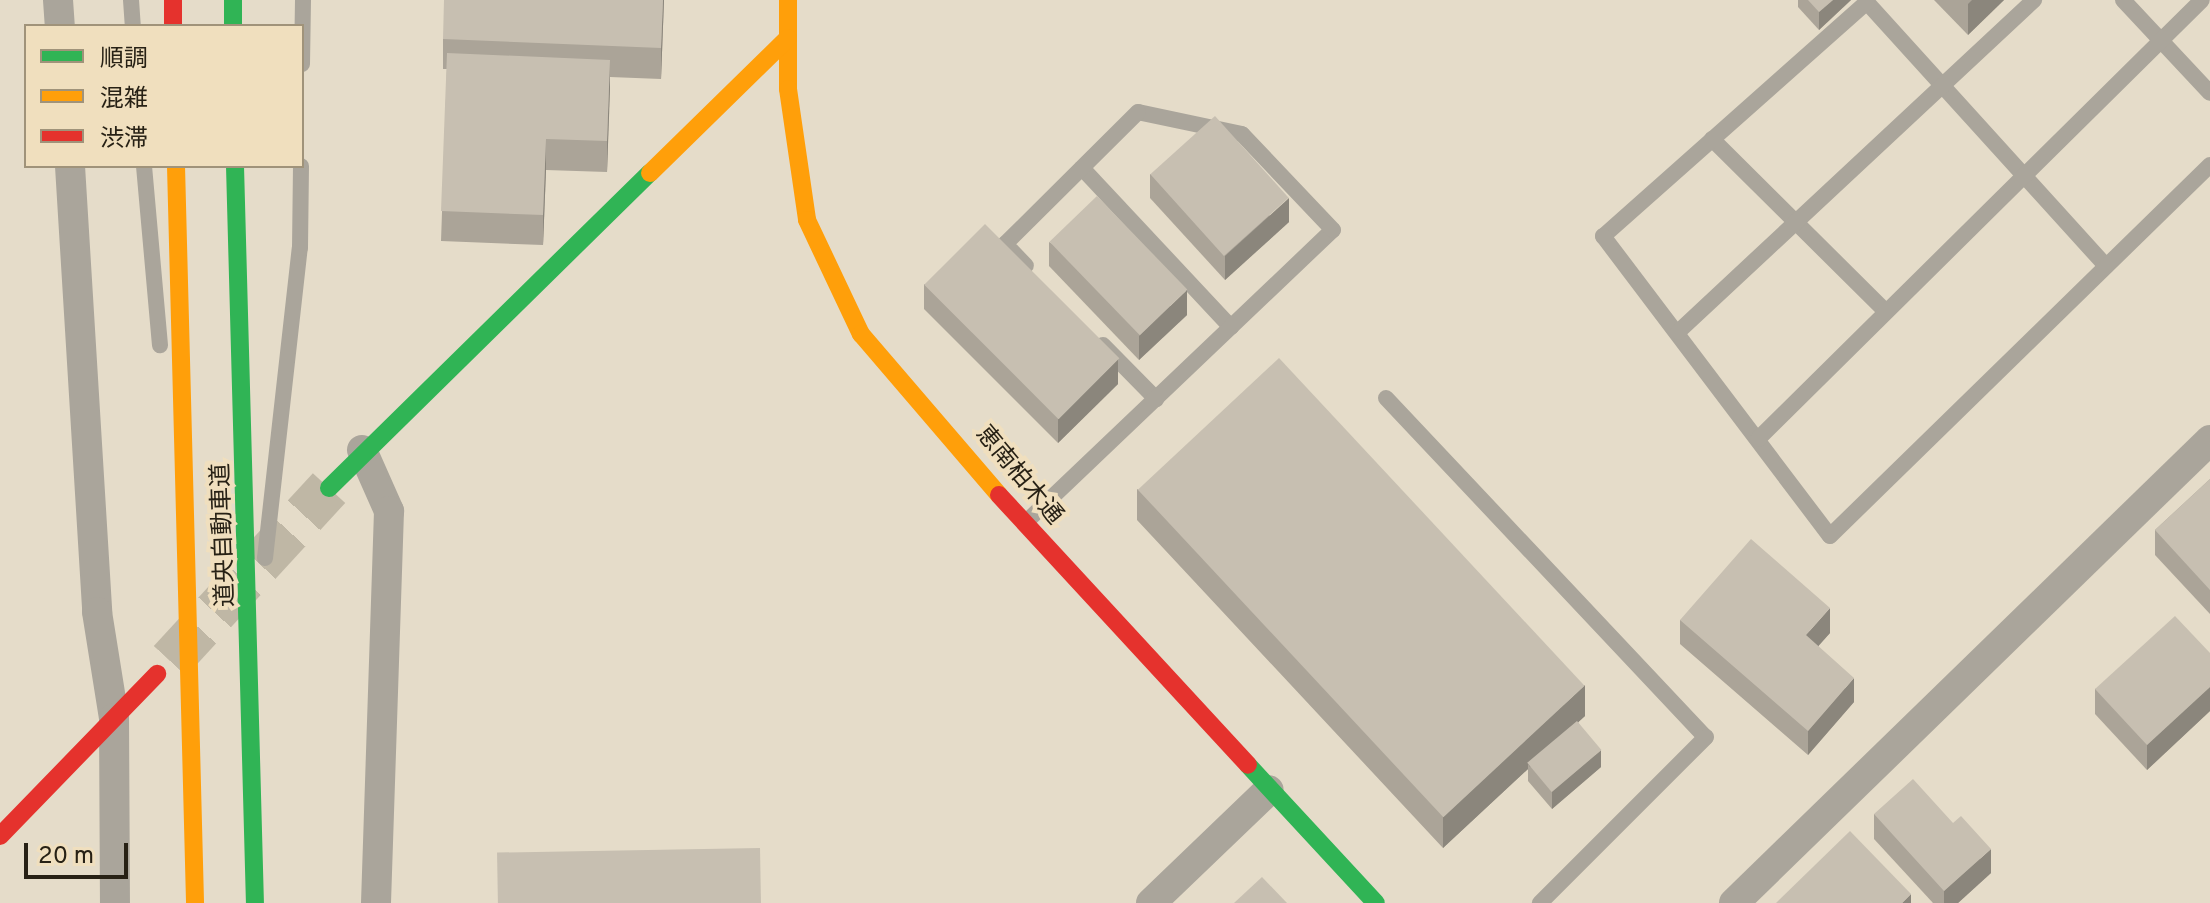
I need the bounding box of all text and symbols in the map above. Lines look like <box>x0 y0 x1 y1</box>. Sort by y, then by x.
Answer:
legend <box>24 24 304 168</box>
text: 順調 <box>100 45 148 75</box>
text: 混雑 <box>100 85 148 115</box>
text: 渋滞 <box>100 125 148 155</box>
street label: 恵南柏木通 <box>968 421 1068 531</box>
street label: 道央自動車道 <box>208 463 242 607</box>
scale bar <box>28 827 132 877</box>
text: 20 m <box>38 842 94 872</box>

